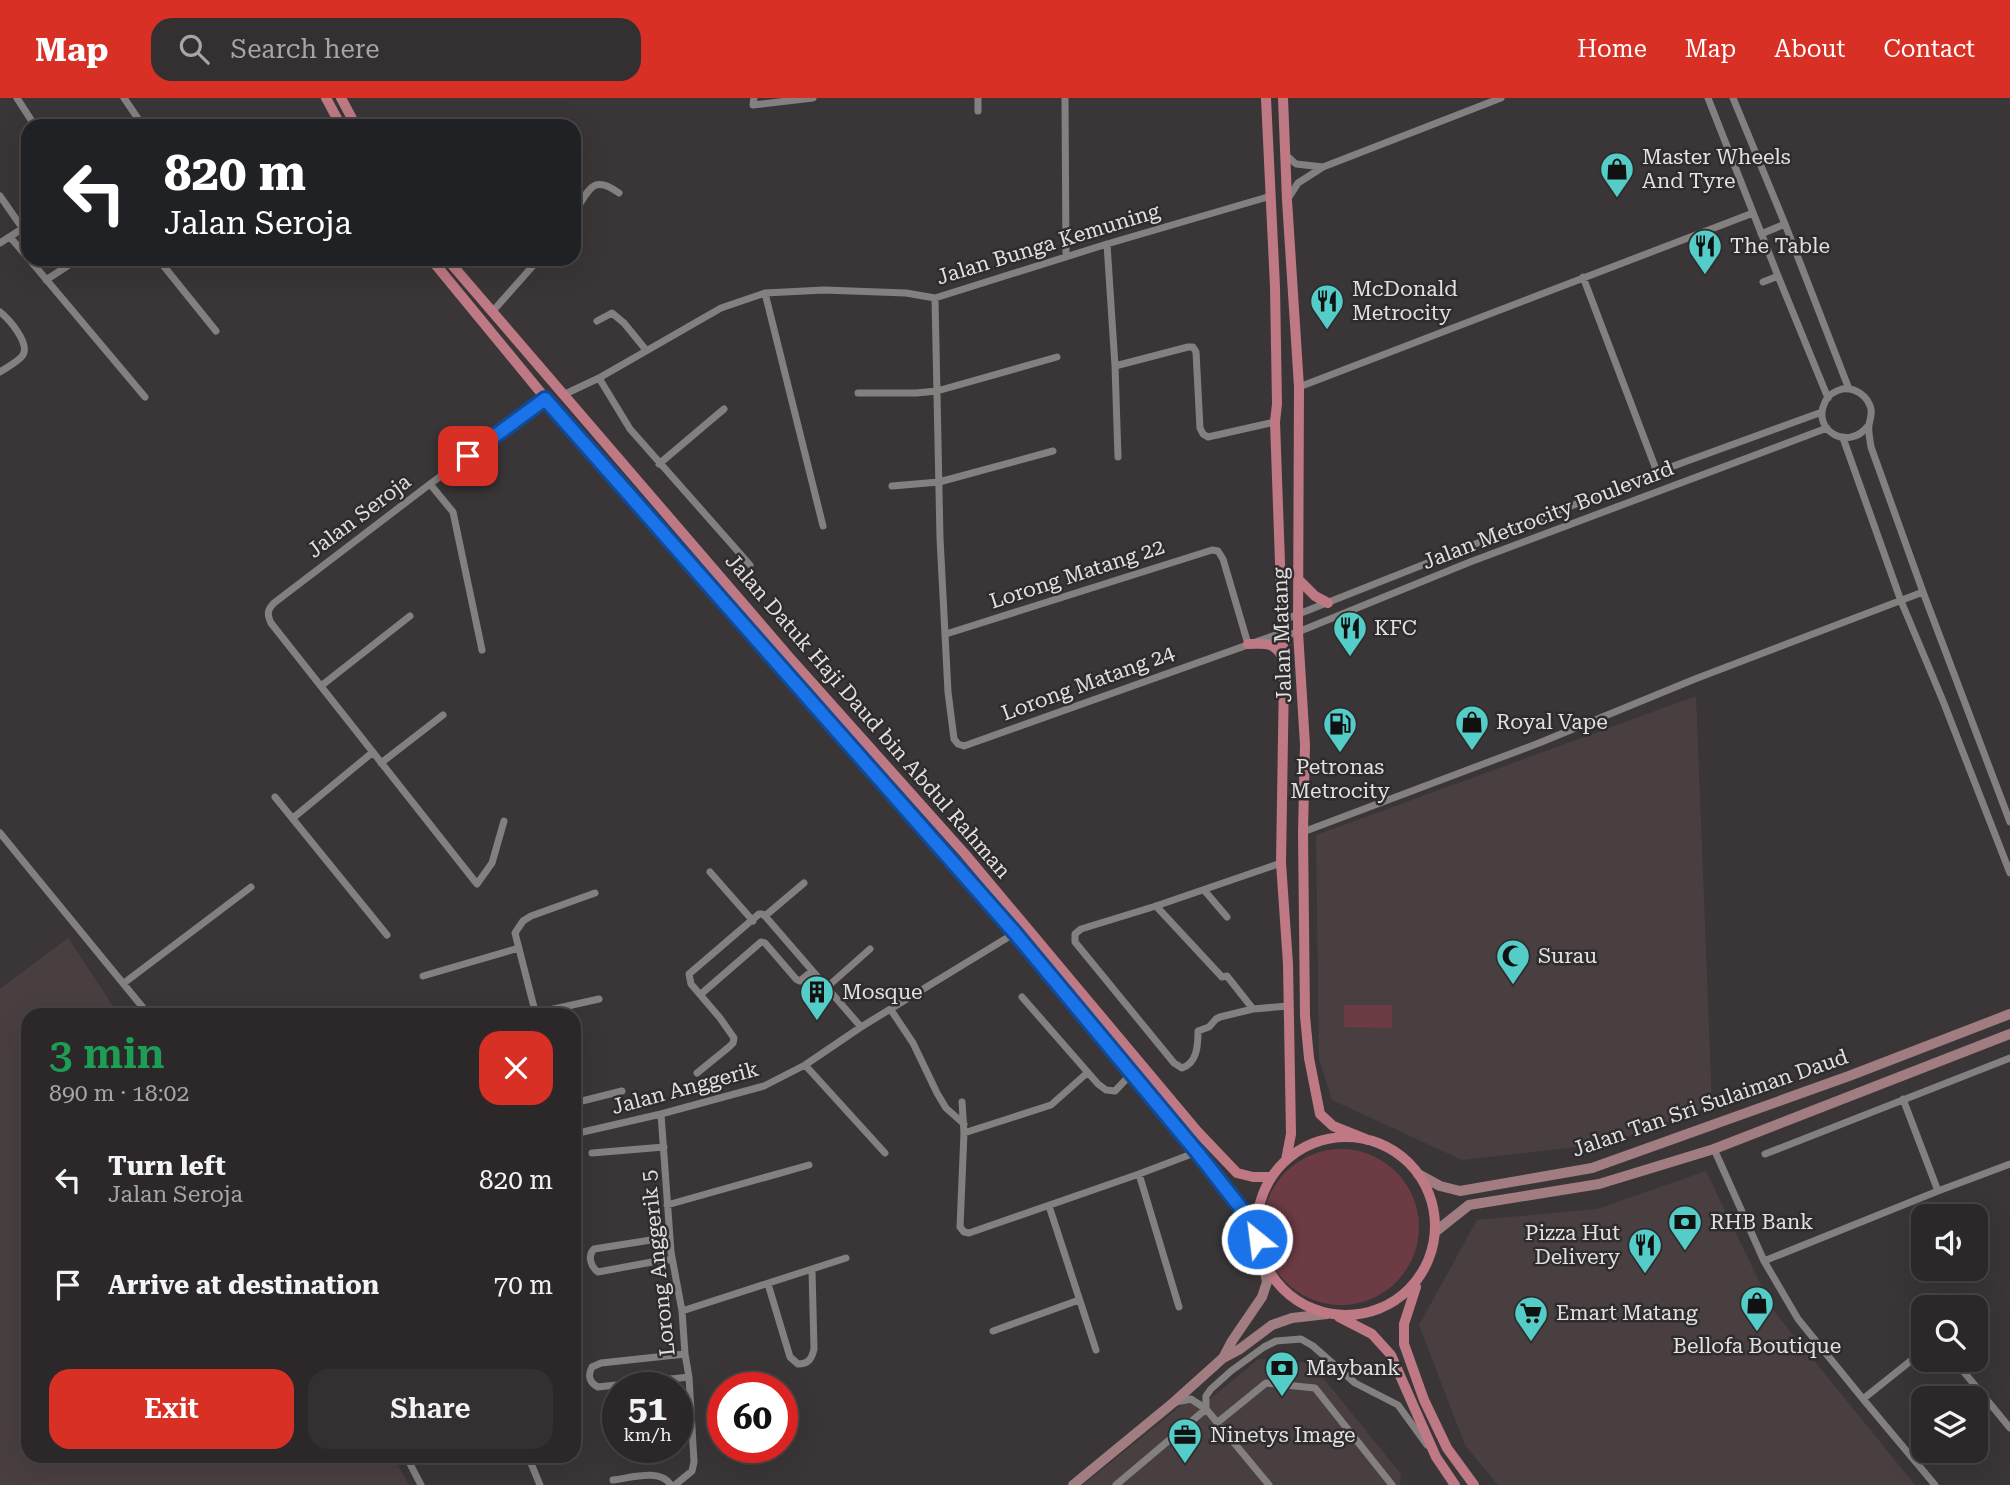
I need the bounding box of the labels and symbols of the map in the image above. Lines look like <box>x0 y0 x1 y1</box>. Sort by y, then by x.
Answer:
place label: Master Wheels And Tyre <box>1642 145 1791 193</box>
shop icon: Master Wheels And Tyre <box>1598 150 1636 199</box>
street label: Jalan Bunga Kemuning <box>933 199 1163 289</box>
restaurant icon: The Table <box>1686 227 1724 276</box>
place label: The Table <box>1730 234 1830 258</box>
place label: McDonald Metrocity <box>1352 277 1458 325</box>
restaurant icon: McDonald Metrocity <box>1308 282 1346 331</box>
pin <box>438 426 498 486</box>
street label: Jalan Metrocity Boulevard <box>1419 456 1677 574</box>
street label: Jalan Seroja <box>303 469 416 563</box>
street label: Lorong Matang 22 <box>987 534 1167 614</box>
street label: Jalan Datuk Haji Daud bin Abdul Rahman <box>720 549 1016 884</box>
street label: Jalan Matang <box>1268 567 1296 703</box>
restaurant icon: KFC <box>1331 609 1369 658</box>
place label: KFC <box>1374 616 1417 640</box>
street label: Lorong Matang 24 <box>998 640 1178 725</box>
shop icon: Royal Vape <box>1453 703 1491 752</box>
fuel station icon: Petronas Metrocity <box>1321 705 1359 754</box>
place label: Royal Vape <box>1496 710 1608 734</box>
place label: Petronas Metrocity <box>1290 755 1390 803</box>
mosque icon: Surau <box>1494 937 1532 986</box>
place label: Surau <box>1538 944 1597 968</box>
building icon: Mosque <box>798 973 836 1022</box>
place label: Mosque <box>842 980 923 1004</box>
street label: Jalan Tan Sri Sulaiman Daud <box>1569 1044 1852 1162</box>
street label: Jalan Anggerik <box>609 1057 761 1119</box>
street label: Lorong Anggerik 5 <box>636 1169 680 1357</box>
position arrow <box>1220 1202 1294 1276</box>
bank icon: RHB Bank <box>1666 1203 1704 1252</box>
place label: RHB Bank <box>1710 1210 1813 1234</box>
place label: Pizza Hut Delivery <box>1525 1221 1621 1269</box>
restaurant icon: Pizza Hut Delivery <box>1626 1226 1664 1275</box>
shop icon: Bellofa Boutique <box>1738 1284 1776 1333</box>
supermarket icon: Emart Matang <box>1512 1294 1550 1343</box>
place label: Emart Matang <box>1556 1301 1698 1325</box>
place label: Bellofa Boutique <box>1673 1334 1841 1358</box>
bank icon: Maybank <box>1263 1349 1301 1398</box>
place label: Maybank <box>1306 1356 1400 1380</box>
speed limit sign: 60 <box>707 1372 798 1463</box>
office icon: Ninetys Image <box>1166 1416 1204 1465</box>
place label: Ninetys Image <box>1210 1423 1355 1447</box>

